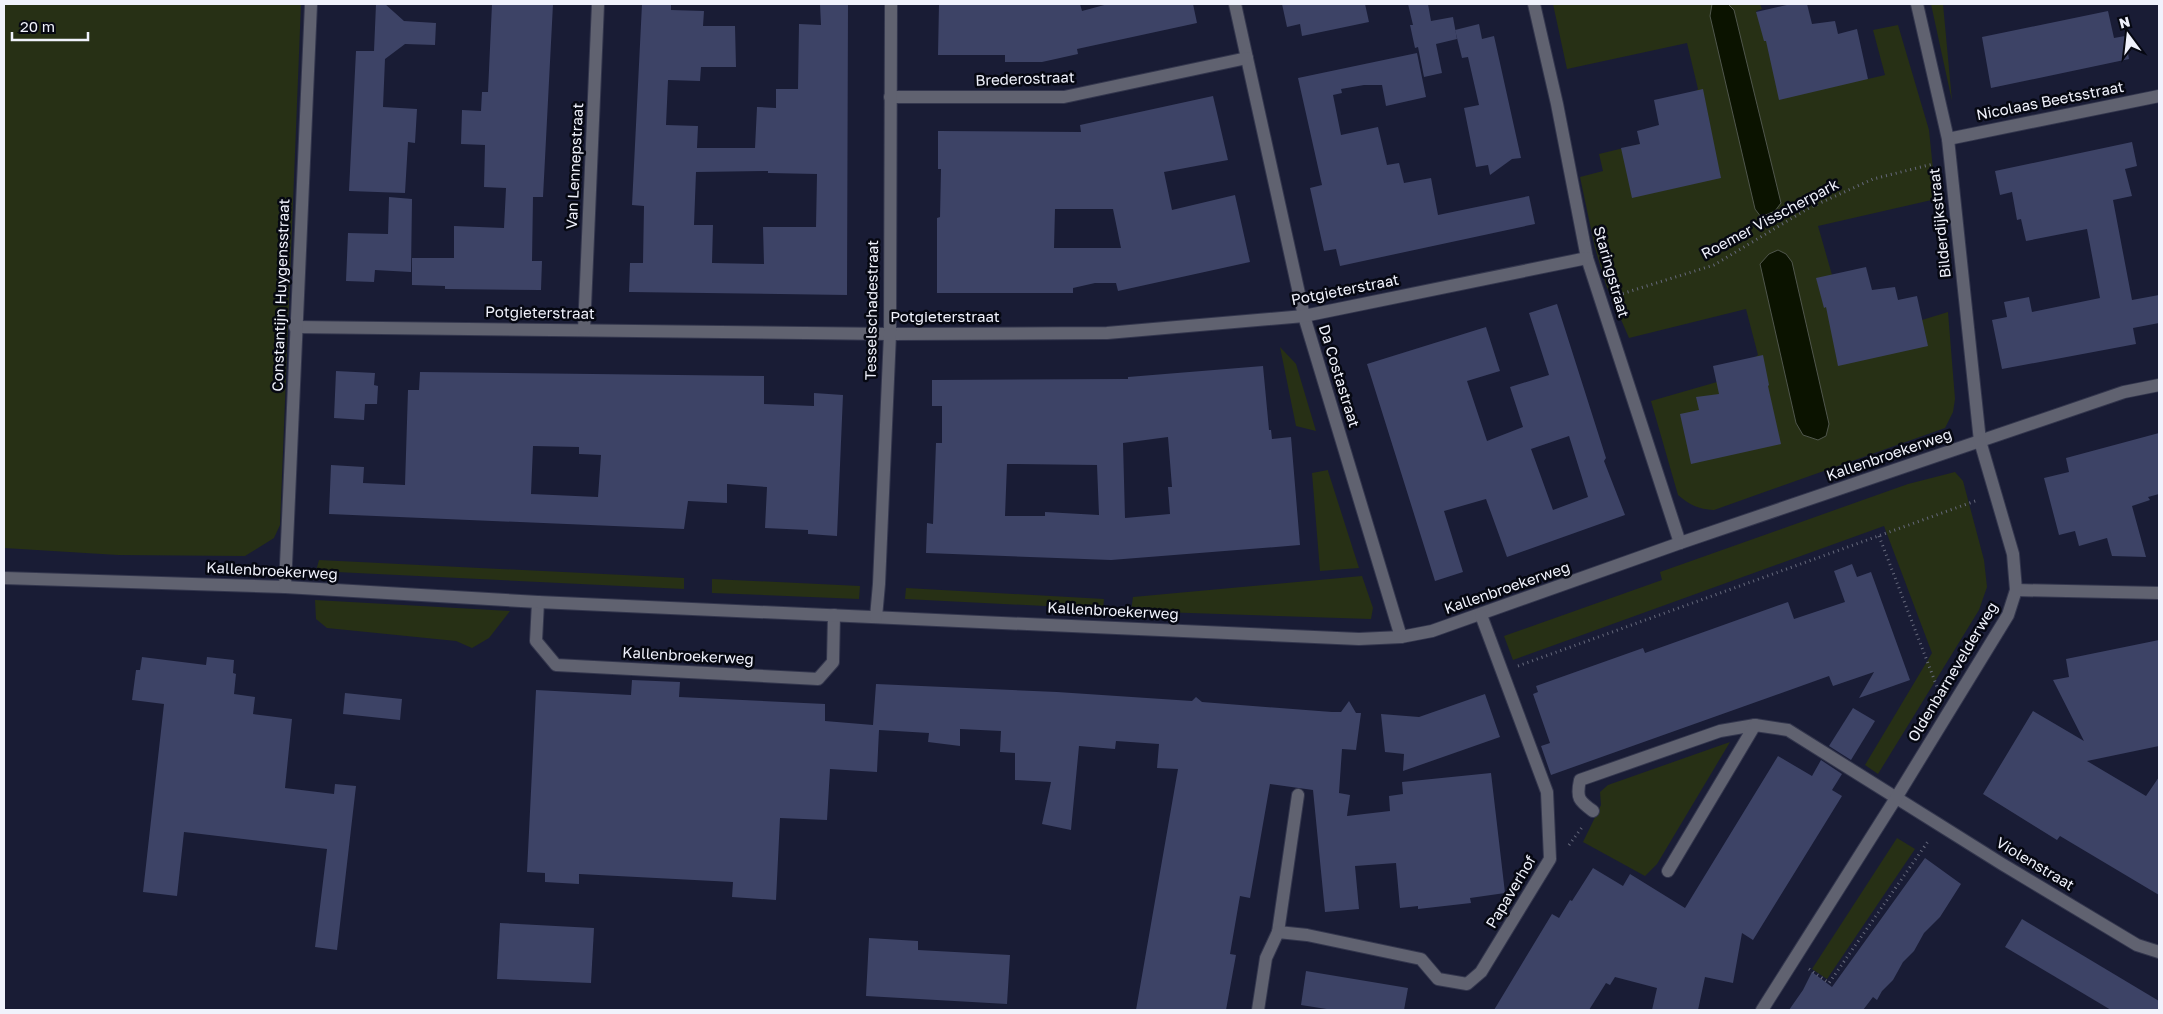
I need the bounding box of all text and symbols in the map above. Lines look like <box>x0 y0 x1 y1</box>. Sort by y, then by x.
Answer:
scale bar <box>12 10 89 42</box>
north arrow <box>2103 10 2153 60</box>
text: N <box>2117 12 2132 32</box>
text: 20 m <box>20 17 55 35</box>
street label: Brederostraat <box>975 67 1075 89</box>
street label: Nicolaas Beetsstraat <box>1975 77 2125 123</box>
street label: Van Lennepstraat <box>562 102 586 230</box>
street label: Bilderdijkstraat <box>1924 167 1954 279</box>
street label: Roemer Visscherpark <box>1698 174 1842 262</box>
street label: Constantijn Huygensstraat <box>268 198 292 392</box>
street label: Staringstraat <box>1590 224 1634 320</box>
street label: Tesselschadestraat <box>861 240 881 380</box>
street label: Potgieterstraat <box>1289 270 1400 308</box>
street label: Potgieterstraat <box>485 302 595 322</box>
street label: Potgieterstraat <box>890 307 1000 325</box>
street label: Da Costastraat <box>1316 322 1364 429</box>
street label: Kallenbroekerweg <box>1824 424 1954 484</box>
street label: Kallenbroekerweg <box>1442 557 1572 617</box>
street label: Kallenbroekerweg <box>206 558 338 582</box>
street label: Kallenbroekerweg <box>1047 598 1179 622</box>
street label: Oldenbarnevelderweg <box>1903 598 2001 744</box>
street label: Kallenbroekerweg <box>622 643 754 667</box>
street label: Violenstraat <box>1993 833 2078 894</box>
street label: Papaverhof <box>1481 851 1539 931</box>

